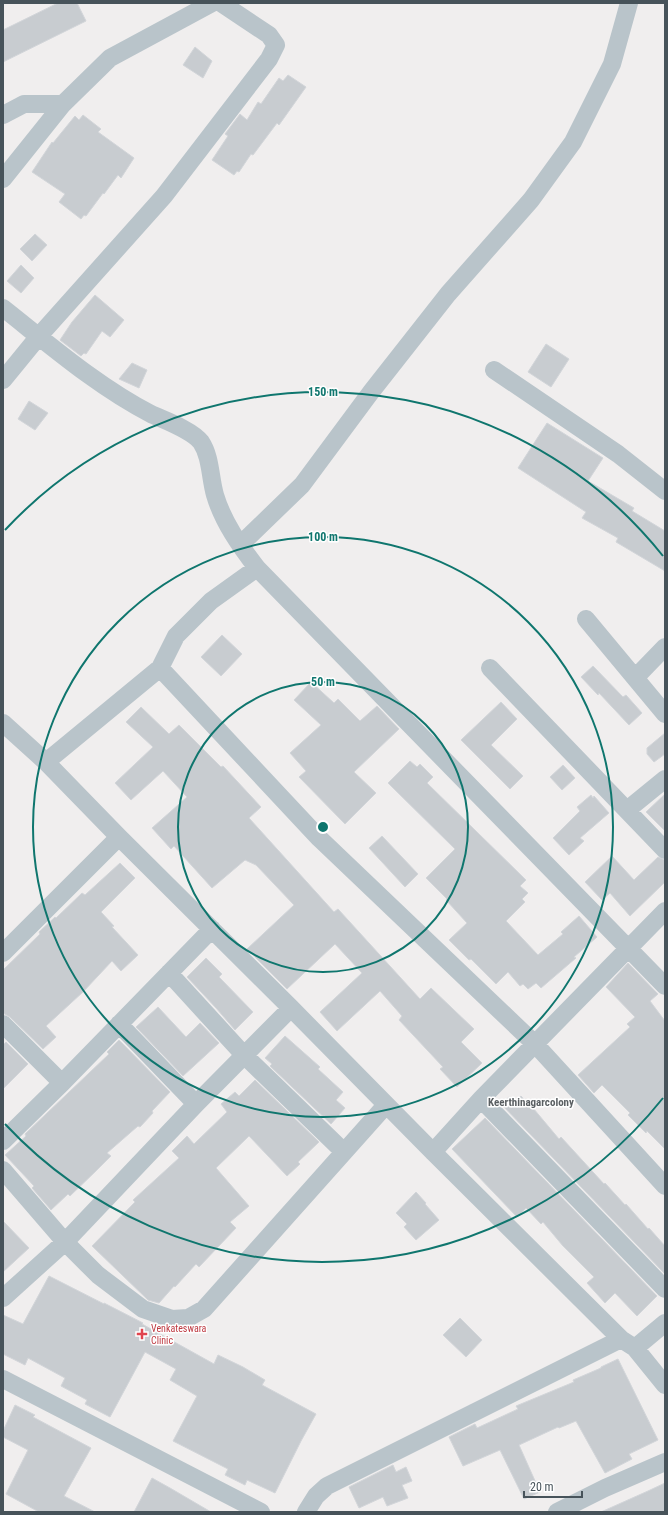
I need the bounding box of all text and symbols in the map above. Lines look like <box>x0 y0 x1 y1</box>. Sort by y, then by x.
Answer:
text: 150 m <box>308 385 338 399</box>
text: 100 m <box>308 530 338 544</box>
text: 50 m <box>311 675 335 689</box>
centre of rings <box>316 820 330 834</box>
district label: Keerthinagarcolony <box>488 1096 574 1109</box>
place label: Venkateswara Clinic <box>151 1323 207 1346</box>
marker: Venkateswara Clinic <box>136 1328 148 1340</box>
scale bar <box>524 1473 582 1499</box>
text: 20 m <box>530 1480 554 1494</box>

